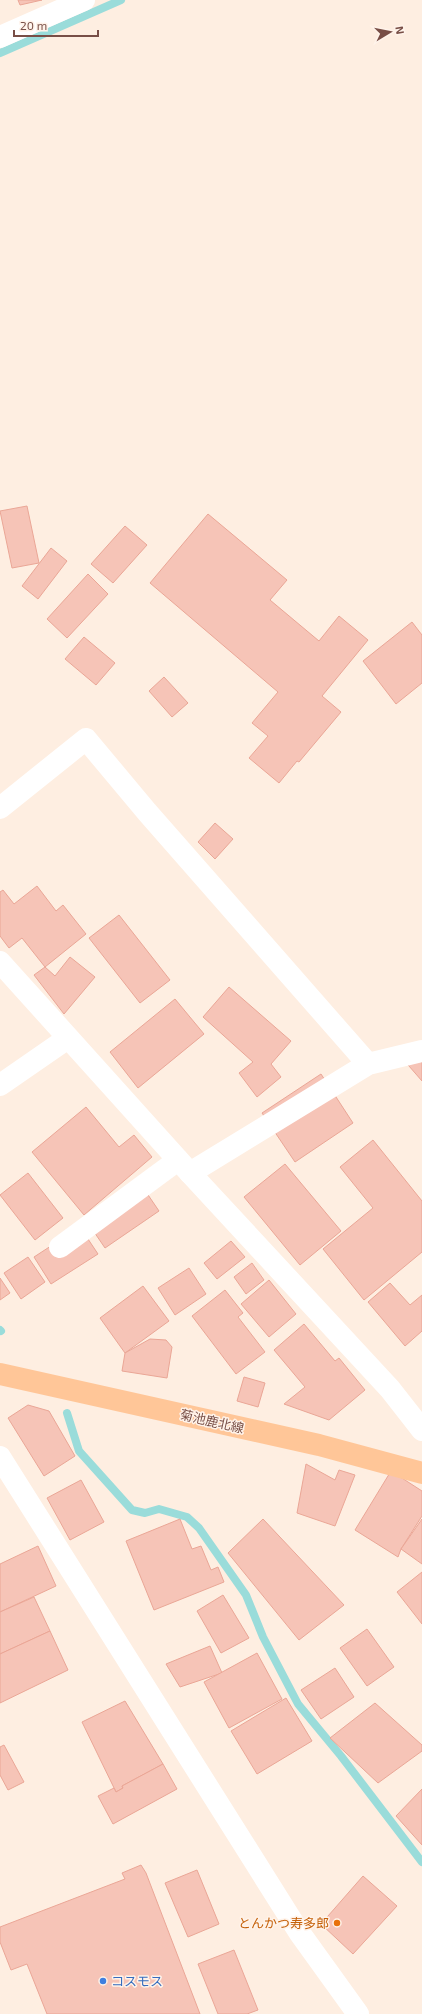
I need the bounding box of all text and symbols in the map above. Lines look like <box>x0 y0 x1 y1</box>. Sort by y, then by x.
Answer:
scale bar <box>14 12 98 38</box>
north arrow <box>370 12 410 52</box>
text: 20 m <box>20 18 47 32</box>
text: N <box>393 25 407 35</box>
street label: 菊池鹿北線 <box>179 1406 245 1436</box>
place label: とんかつ寿多郎 <box>238 1915 329 1931</box>
marker: とんかつ寿多郎 <box>332 1918 342 1928</box>
place label: コスモス <box>111 1973 163 1989</box>
marker: コスモス <box>98 1976 108 1986</box>

